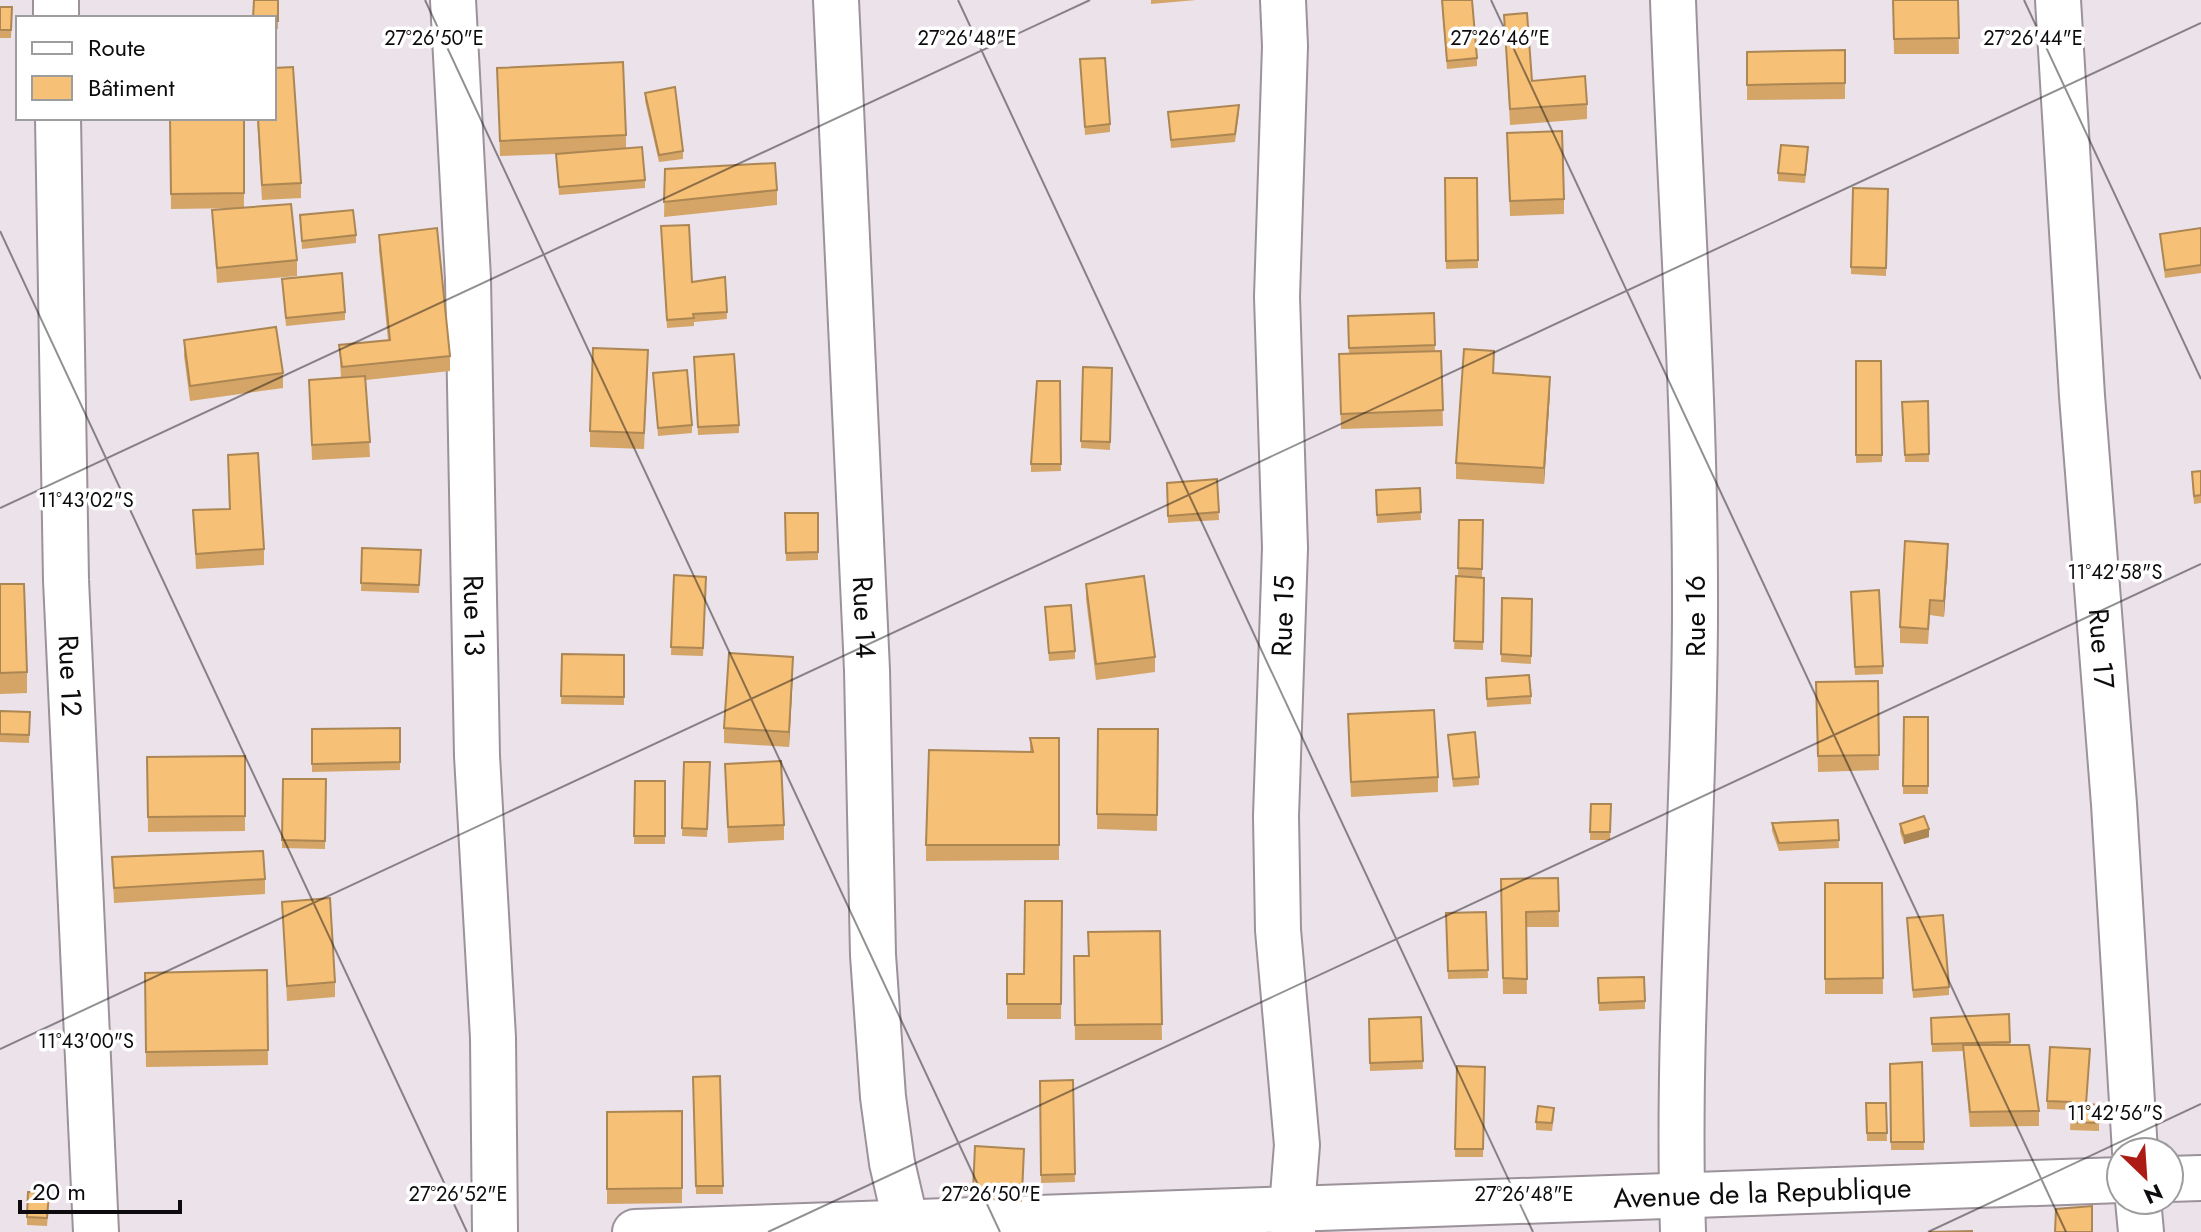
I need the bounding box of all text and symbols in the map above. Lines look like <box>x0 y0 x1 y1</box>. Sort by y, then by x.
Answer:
legend <box>16 16 276 120</box>
text: 27°26'50"E <box>384 24 484 53</box>
text: 27°26'48"E <box>918 24 1016 53</box>
text: 27°26'46"E <box>1450 24 1550 53</box>
text: 27°26'44"E <box>1983 24 2083 53</box>
text: Route <box>88 30 145 65</box>
text: Bâtiment <box>88 70 175 105</box>
text: 11°43'02"S <box>38 486 134 515</box>
text: 11°42'58"S <box>2068 558 2162 587</box>
street label: Rue 13 <box>453 575 496 656</box>
street label: Rue 14 <box>842 575 887 659</box>
street label: Rue 15 <box>1261 575 1305 657</box>
street label: Rue 16 <box>1675 575 1716 657</box>
street label: Rue 17 <box>2078 607 2125 691</box>
street label: Rue 12 <box>48 634 93 718</box>
text: 11°43'00"S <box>38 1027 134 1056</box>
text: 11°42'56"S <box>2067 1099 2163 1128</box>
north arrow <box>2105 1136 2185 1216</box>
scale bar <box>20 1164 180 1214</box>
street label: Avenue de la Republique <box>1613 1167 1912 1218</box>
text: 20 m <box>32 1174 86 1209</box>
text: N <box>2139 1176 2168 1212</box>
text: 27°26'52"E <box>409 1180 508 1209</box>
text: 27°26'50"E <box>941 1180 1041 1209</box>
text: 27°26'48"E <box>1475 1180 1573 1209</box>

